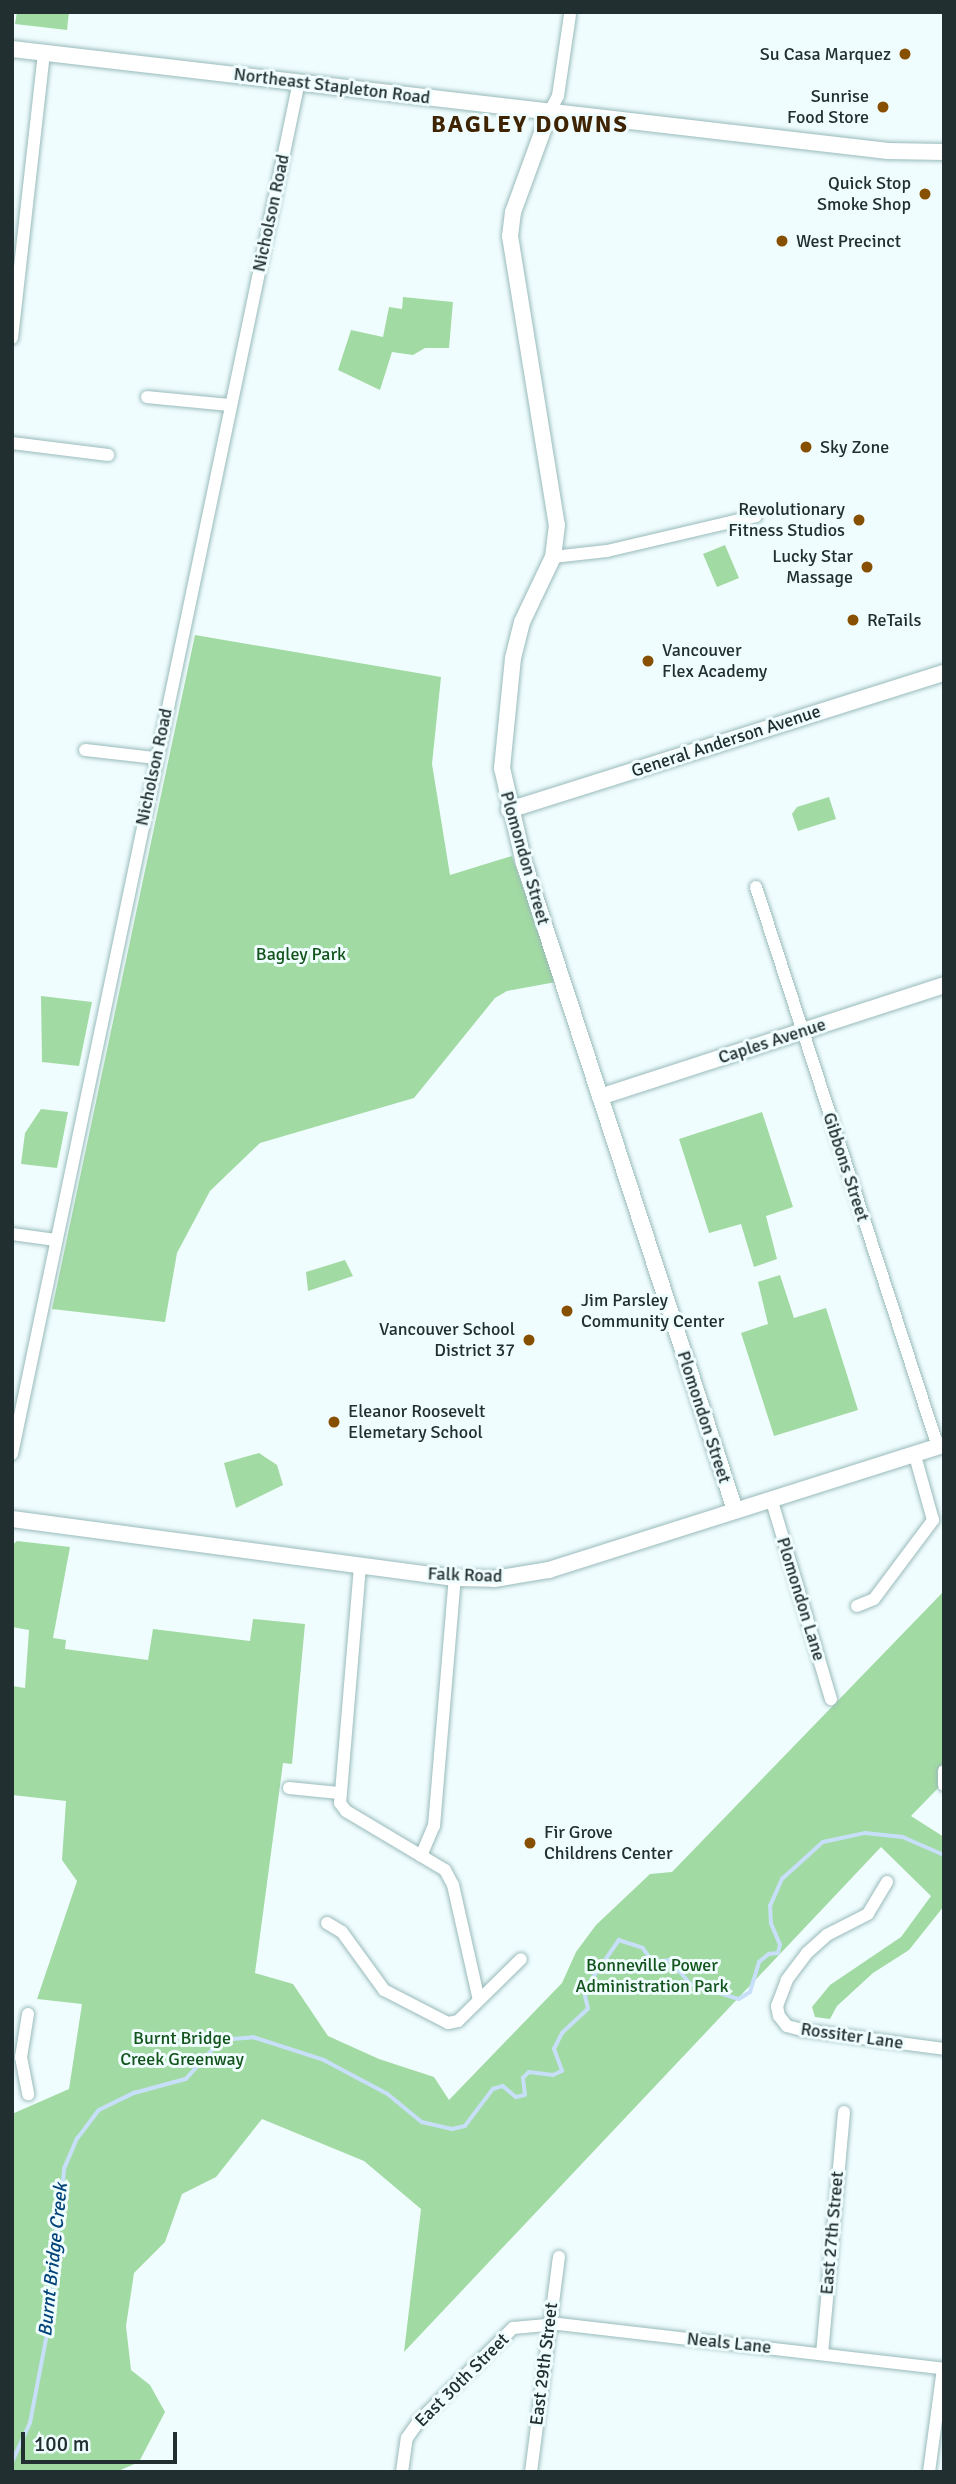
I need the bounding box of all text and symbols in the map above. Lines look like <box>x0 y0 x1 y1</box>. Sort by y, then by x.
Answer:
place label: Su Casa Marquez <box>760 43 891 65</box>
marker: Su Casa Marquez <box>897 46 913 62</box>
street label: Northeast Stapleton Road <box>233 63 431 109</box>
place label: Sunrise Food Store <box>787 86 869 128</box>
marker: Sunrise Food Store <box>875 99 891 115</box>
district label: BAGLEY DOWNS <box>433 111 627 139</box>
street label: Nicholson Road <box>248 152 294 274</box>
place label: Quick Stop Smoke Shop <box>817 173 911 216</box>
marker: Quick Stop Smoke Shop <box>917 186 933 202</box>
place label: West Precinct <box>796 230 901 252</box>
marker: West Precinct <box>774 233 790 249</box>
place label: Sky Zone <box>820 436 889 458</box>
marker: Sky Zone <box>798 439 814 455</box>
place label: Revolutionary Fitness Studios <box>728 499 845 542</box>
marker: Revolutionary Fitness Studios <box>851 512 867 528</box>
place label: Lucky Star Massage <box>772 546 853 588</box>
marker: Lucky Star Massage <box>859 559 875 575</box>
place label: ReTails <box>867 609 921 631</box>
marker: ReTails <box>845 612 861 628</box>
place label: Vancouver Flex Academy <box>662 640 767 682</box>
marker: Vancouver Flex Academy <box>640 653 656 669</box>
street label: General Anderson Avenue <box>629 700 823 782</box>
street label: Nicholson Road <box>131 706 177 828</box>
street label: Plomondon Street <box>496 789 554 927</box>
park label: Bagley Park <box>256 943 346 965</box>
street label: Caples Avenue <box>716 1013 828 1069</box>
street label: Gibbons Street <box>818 1110 874 1224</box>
place label: Jim Parsley Community Center <box>581 1290 724 1332</box>
marker: Jim Parsley Community Center <box>559 1303 575 1319</box>
place label: Vancouver School District 37 <box>379 1319 515 1362</box>
marker: Vancouver School District 37 <box>521 1332 537 1348</box>
street label: Plomondon Street <box>672 1348 736 1486</box>
place label: Eleanor Roosevelt Elemetary School <box>348 1401 485 1444</box>
marker: Eleanor Roosevelt Elemetary School <box>326 1414 342 1430</box>
street label: Plomondon Lane <box>772 1535 830 1663</box>
street label: Falk Road <box>427 1563 503 1587</box>
place label: Fir Grove Childrens Center <box>544 1822 673 1864</box>
marker: Fir Grove Childrens Center <box>522 1835 538 1851</box>
park label: Bonneville Power Administration Park <box>576 1955 728 1997</box>
street label: Rossiter Lane <box>799 2018 905 2054</box>
park label: Burnt Bridge Creek Greenway <box>120 2028 244 2070</box>
street label: East 27th Street <box>816 2170 848 2296</box>
water label: Burnt Bridge Creek <box>35 2182 73 2338</box>
street label: East 29th Street <box>526 2301 562 2427</box>
street label: Neals Lane <box>686 2328 772 2358</box>
street label: East 30th Street <box>411 2329 513 2431</box>
scale bar <box>24 2418 180 2462</box>
text: 100 m <box>34 2431 89 2457</box>

